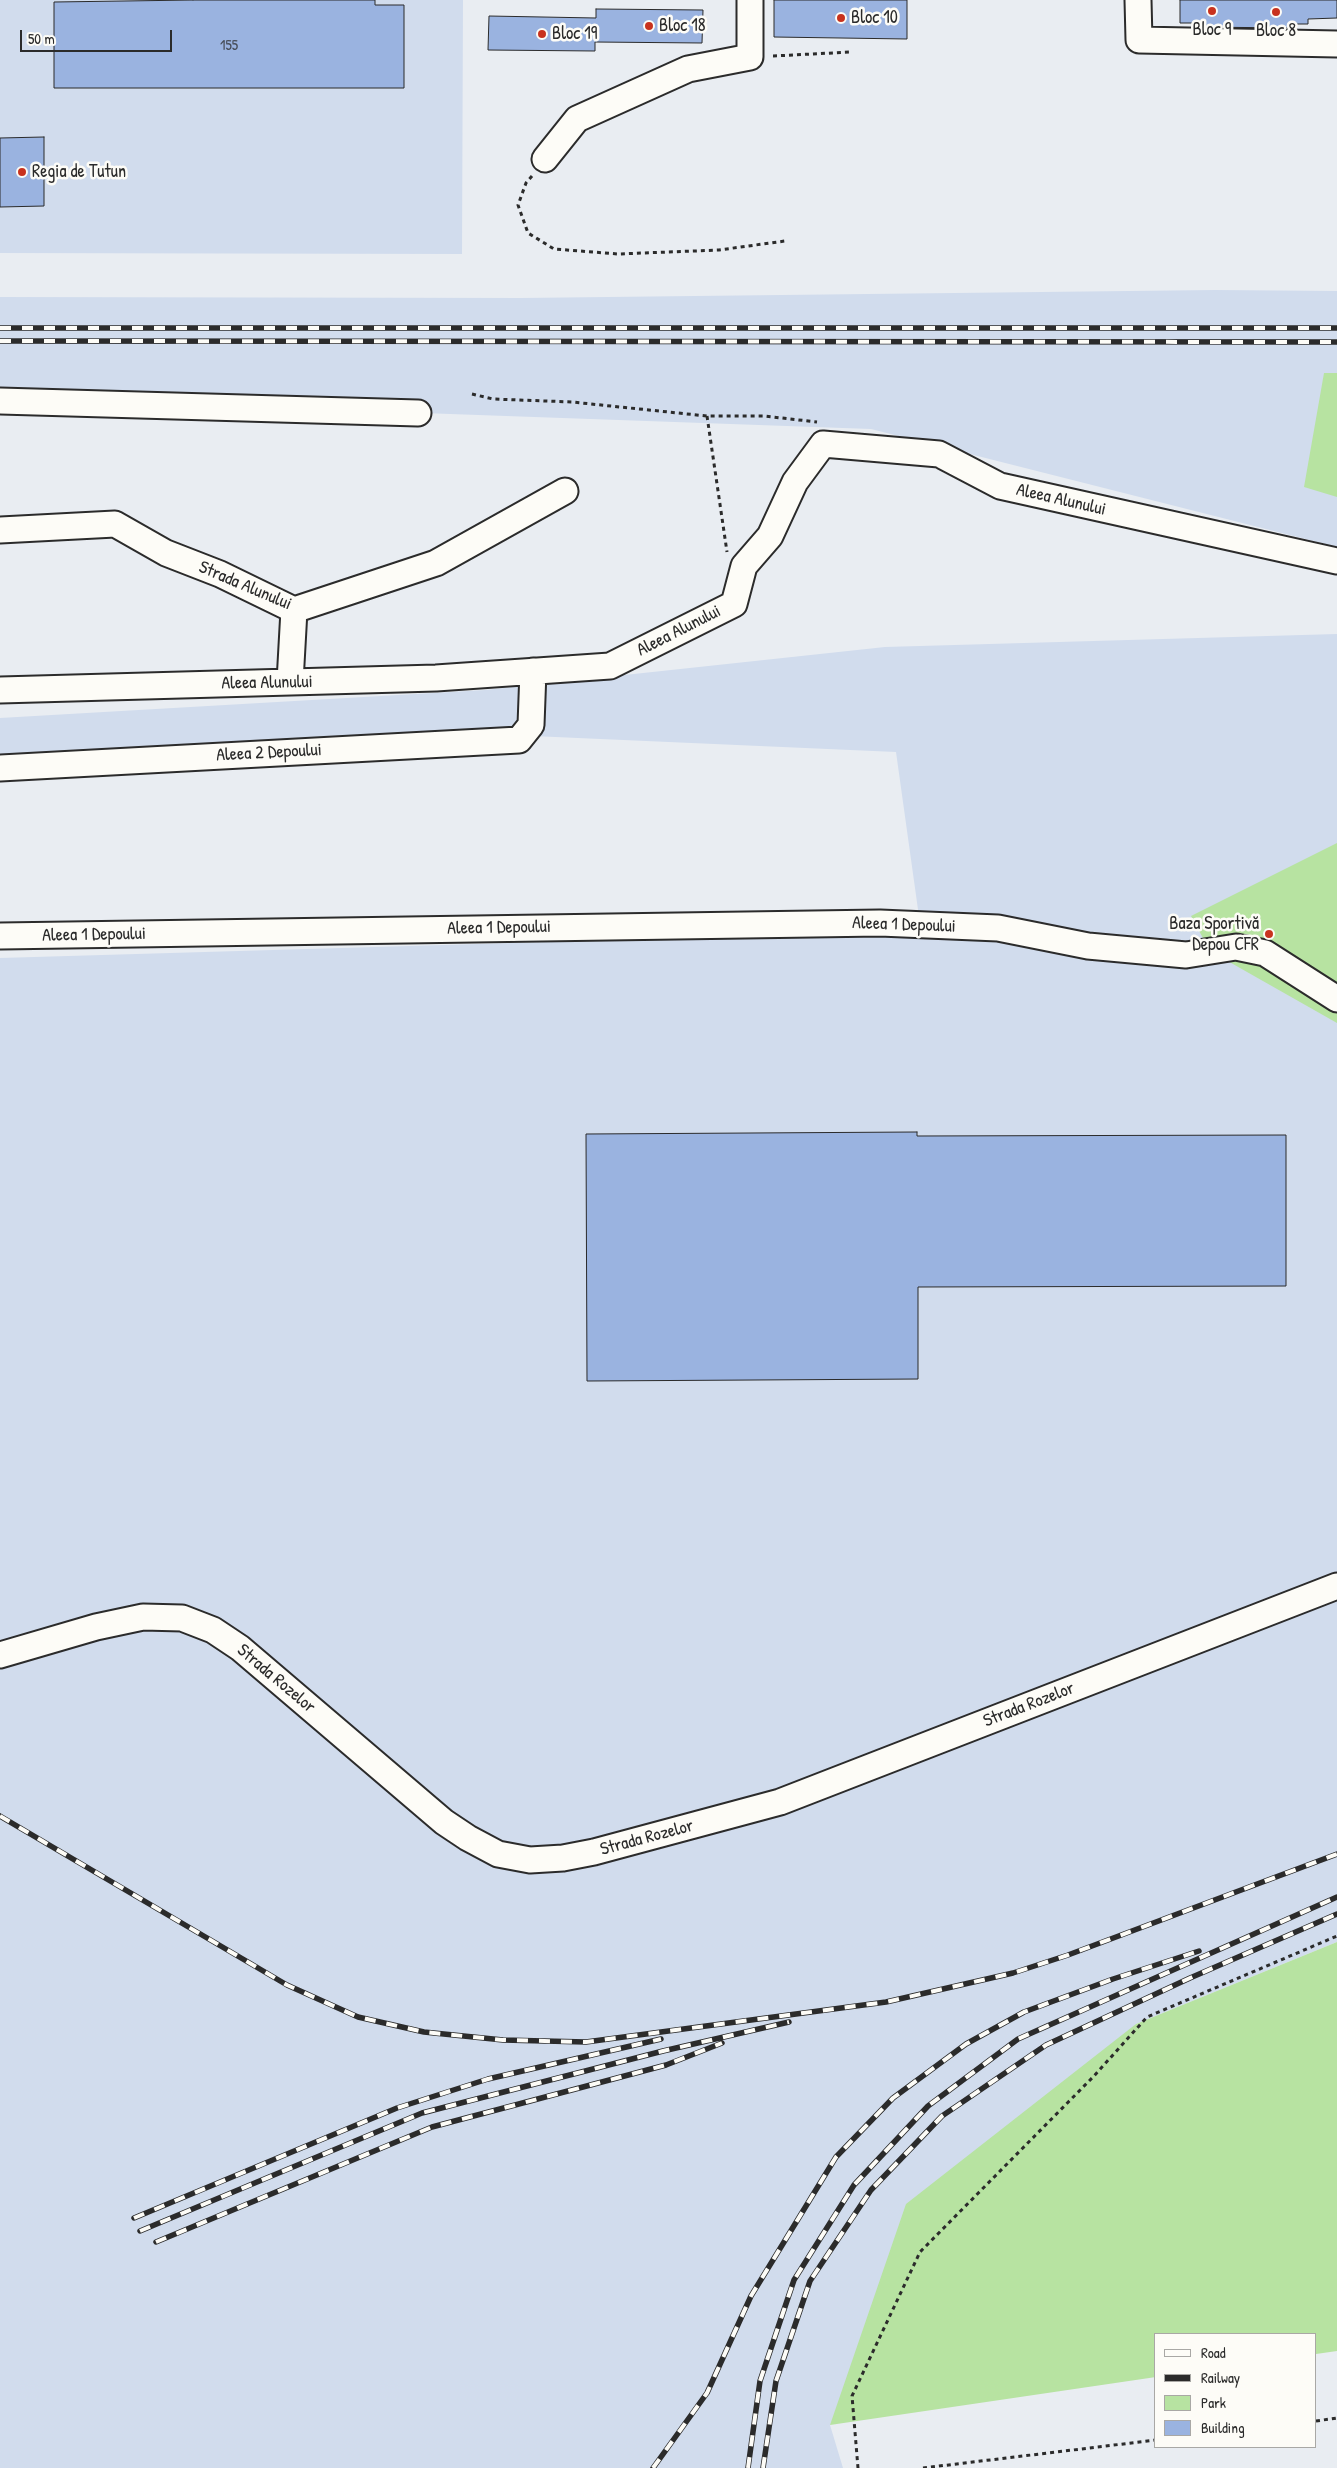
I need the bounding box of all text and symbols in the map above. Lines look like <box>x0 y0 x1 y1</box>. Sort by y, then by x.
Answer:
marker: Bloc 9 <box>1206 5 1218 17</box>
marker: Bloc 8 <box>1270 6 1282 18</box>
place label: Bloc 10 <box>851 7 898 29</box>
marker: Bloc 10 <box>835 12 847 24</box>
place label: Bloc 18 <box>659 15 706 37</box>
place label: Bloc 9 <box>1193 19 1231 41</box>
scale bar <box>22 20 175 52</box>
marker: Bloc 18 <box>643 20 655 32</box>
place label: Bloc 8 <box>1256 20 1296 42</box>
place label: Bloc 19 <box>552 23 597 45</box>
text: 50 m <box>28 28 55 49</box>
marker: Bloc 19 <box>536 28 548 40</box>
house number: 155 <box>220 37 238 55</box>
place label: Regia de Tutun <box>32 161 126 183</box>
marker: Regia de Tutun <box>16 166 28 178</box>
street label: Aleea Alunului <box>1014 479 1108 521</box>
street label: Strada Alunului <box>195 557 295 615</box>
street label: Aleea Alunului <box>633 601 725 661</box>
street label: Aleea Alunului <box>221 671 313 695</box>
street label: Aleea 2 Depoului <box>216 739 322 767</box>
street label: Aleea 1 Depoului <box>852 912 956 938</box>
place label: Baza Sportivă Depou CFR <box>1169 913 1259 956</box>
street label: Aleea 1 Depoului <box>447 916 551 940</box>
street label: Aleea 1 Depoului <box>42 923 146 947</box>
marker: Baza Sportivă Depou CFR <box>1263 928 1275 940</box>
street label: Strada Rozelor <box>232 1640 320 1718</box>
street label: Strada Rozelor <box>980 1678 1078 1732</box>
street label: Strada Rozelor <box>598 1815 696 1861</box>
legend <box>1154 2333 1317 2448</box>
text: Road <box>1201 2342 1226 2363</box>
text: Railway <box>1201 2367 1240 2388</box>
text: Park <box>1201 2392 1226 2413</box>
text: Building <box>1201 2417 1245 2438</box>

